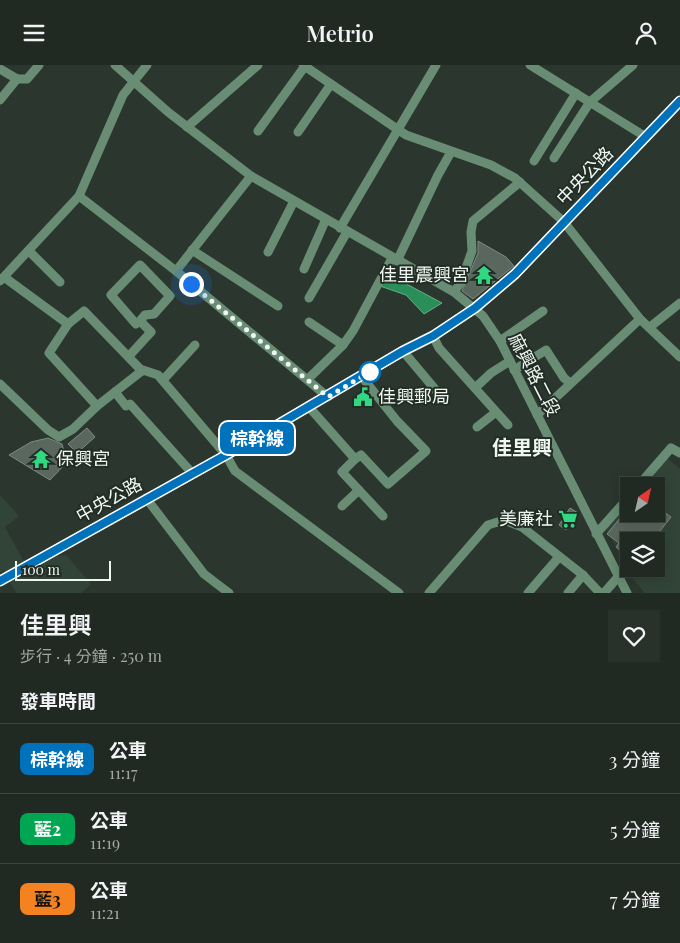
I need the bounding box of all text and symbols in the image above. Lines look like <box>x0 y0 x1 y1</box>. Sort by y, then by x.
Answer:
text: Metrio <box>306 18 374 48</box>
icon: menu <box>20 19 48 47</box>
icon: person <box>632 19 660 47</box>
street label: 中央公路 <box>551 141 618 210</box>
place label: 佳里震興宮 <box>379 262 469 286</box>
temple icon: 佳里震興宮 <box>473 264 495 286</box>
your location <box>179 272 204 297</box>
street label: 麻興路二段 <box>504 329 566 420</box>
unlabelled marker <box>359 361 381 383</box>
place label: 佳興郵局 <box>378 384 450 408</box>
public building icon: 佳興郵局 <box>352 386 374 408</box>
line badge: 棕幹線 <box>228 422 286 454</box>
text: 棕幹線 <box>230 426 284 450</box>
district label: 佳里興 <box>492 433 552 460</box>
place label: 保興宮 <box>56 446 110 470</box>
temple icon: 保興宮 <box>30 448 52 470</box>
street label: 中央公路 <box>71 471 146 527</box>
north arrow <box>620 477 665 523</box>
map controls <box>620 477 665 577</box>
place label: 美廉社 <box>499 506 553 530</box>
supermarket icon: 美廉社 <box>557 508 579 530</box>
button: layers <box>620 532 665 577</box>
scale bar <box>15 558 111 581</box>
text: 100 m <box>22 560 60 579</box>
text: 佳里興 <box>20 608 92 640</box>
button: heart <box>608 610 660 662</box>
text: 步行 · 4 分鐘 · 250 m <box>20 645 162 666</box>
text: 發車時間 <box>20 687 96 713</box>
text: 公車 <box>109 736 147 762</box>
text: 3 分鐘 <box>609 746 660 772</box>
text: 棕幹線 <box>30 747 84 771</box>
text: 11:17 <box>109 762 138 783</box>
text: 公車 <box>90 806 128 832</box>
text: 5 分鐘 <box>610 816 660 842</box>
text: 藍2 <box>34 817 61 841</box>
text: 11:19 <box>90 832 120 853</box>
text: 公車 <box>90 876 128 902</box>
text: 7 分鐘 <box>610 886 660 912</box>
text: 藍3 <box>34 887 61 911</box>
text: 11:21 <box>90 902 120 923</box>

